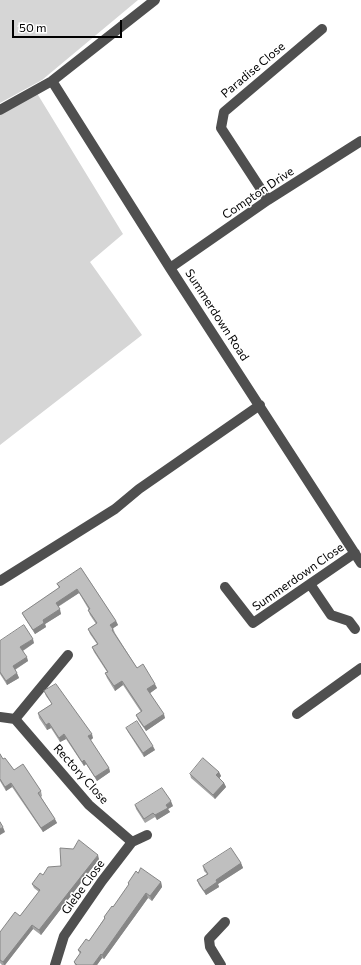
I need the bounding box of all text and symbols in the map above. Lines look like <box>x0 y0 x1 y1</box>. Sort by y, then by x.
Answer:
scale bar <box>14 12 124 38</box>
text: 50 m <box>19 20 47 34</box>
street label: Paradise Close <box>218 39 288 101</box>
street label: Compton Drive <box>220 164 296 222</box>
street label: Summerdown Road <box>182 267 252 363</box>
street label: Summerdown Close <box>249 540 347 614</box>
street label: Rectory Close <box>50 741 112 807</box>
street label: Glebe Close <box>58 857 108 917</box>

